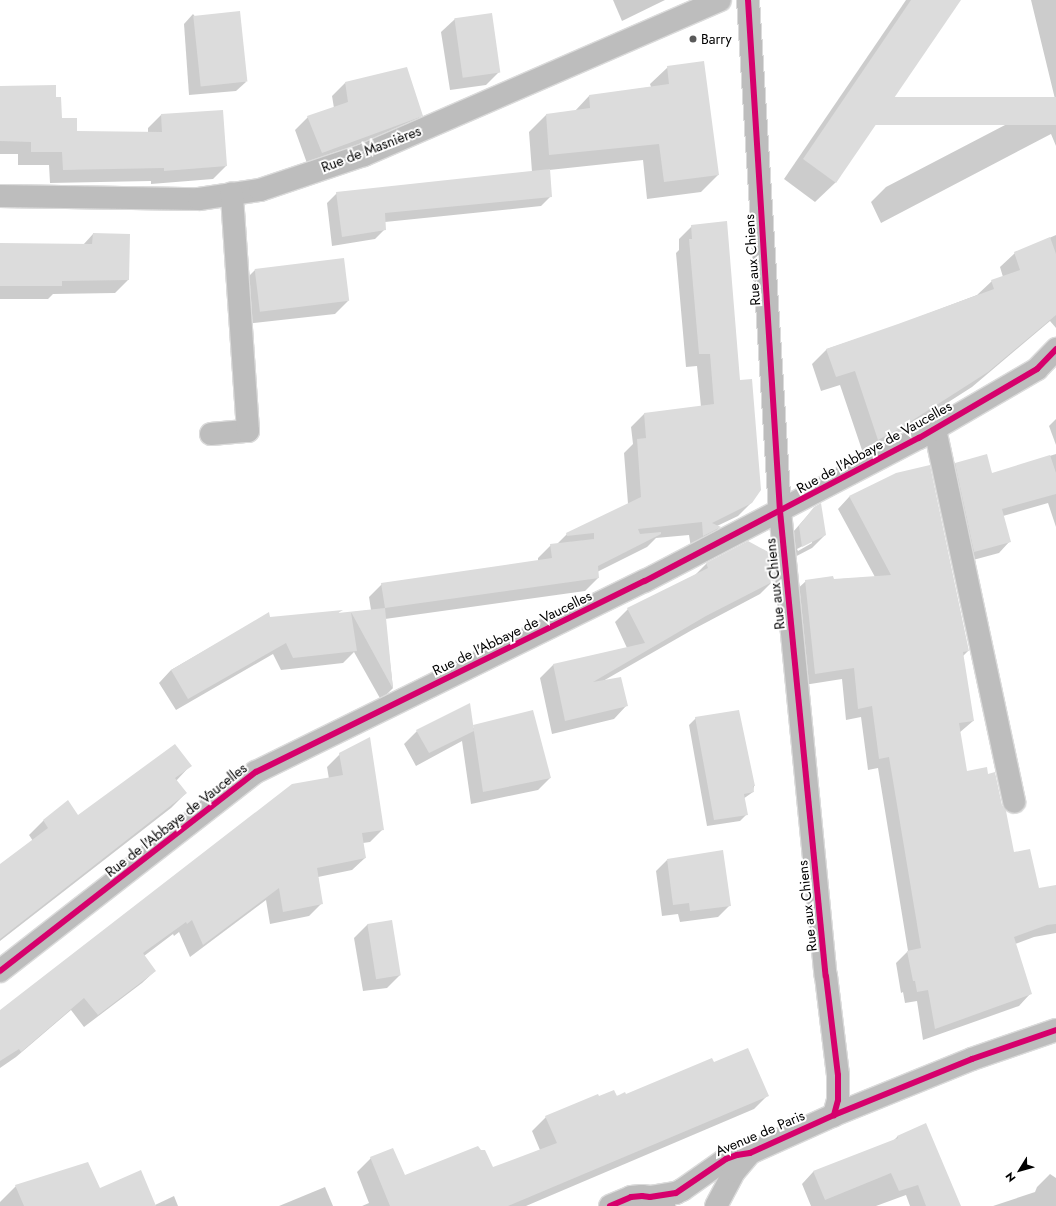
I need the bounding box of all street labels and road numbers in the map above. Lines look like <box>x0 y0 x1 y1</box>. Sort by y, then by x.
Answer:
street label: Rue de Masnières <box>319 122 423 176</box>
street label: Rue aux Chiens <box>740 214 764 306</box>
street label: Rue de l'Abbaye de Vaucelles <box>793 397 955 497</box>
street label: Rue aux Chiens <box>762 538 788 630</box>
street label: Rue de l'Abbaye de Vaucelles <box>430 587 594 679</box>
street label: Rue de l'Abbaye de Vaucelles <box>102 760 250 880</box>
street label: Rue aux Chiens <box>794 860 820 952</box>
street label: Avenue de Paris <box>713 1107 807 1159</box>

